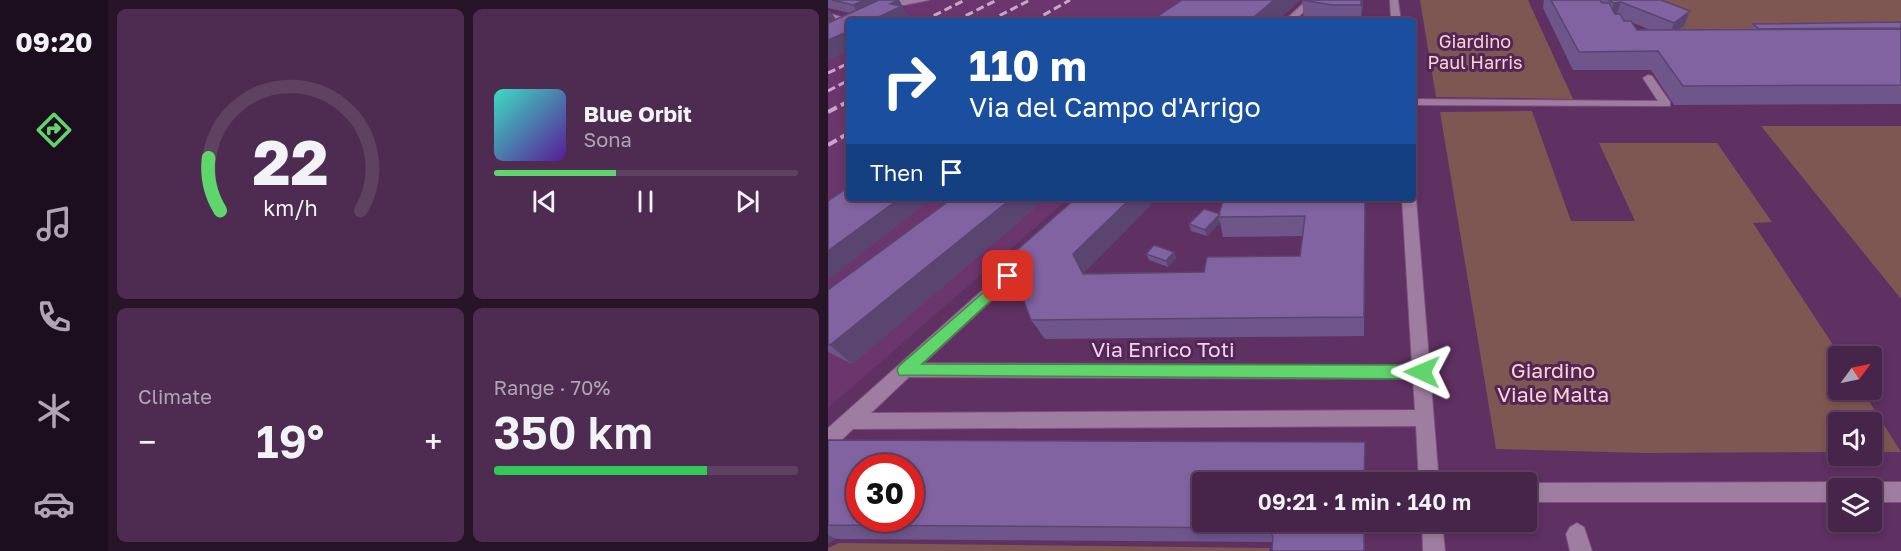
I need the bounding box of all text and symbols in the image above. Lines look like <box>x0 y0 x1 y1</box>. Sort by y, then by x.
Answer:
text: 09:20 <box>15 26 93 58</box>
park label: Giardino Paul Harris <box>1427 30 1523 73</box>
text: 110 m <box>969 40 1087 90</box>
icon: right <box>870 42 948 120</box>
text: Via del Campo d'Arrigo <box>969 91 1261 123</box>
text: Blue Orbit <box>584 100 692 127</box>
icon: directions <box>33 109 75 151</box>
text: 22 <box>252 124 328 199</box>
text: Sona <box>584 127 632 151</box>
icon: arrive <box>935 156 968 189</box>
text: Then <box>870 159 923 186</box>
icon: previous <box>528 185 561 218</box>
icon: pause <box>629 185 662 218</box>
icon: next <box>731 185 764 218</box>
text: km/h <box>263 195 318 221</box>
icon: music <box>33 203 75 245</box>
pin <box>982 250 1033 301</box>
icon: arrive <box>991 259 1024 292</box>
icon: phone <box>33 296 75 338</box>
street label: Via Enrico Toti <box>1091 336 1235 362</box>
position arrow <box>1390 340 1454 404</box>
north arrow <box>1828 346 1882 400</box>
map controls <box>1828 346 1882 532</box>
park label: Giardino Viale Malta <box>1497 357 1609 407</box>
text: Range · 70% <box>494 375 610 399</box>
text: Climate <box>138 384 212 408</box>
icon: climate <box>33 390 75 432</box>
text: 350 km <box>494 405 653 459</box>
button: sound <box>1828 412 1882 466</box>
text: 19° <box>256 414 324 468</box>
text: − <box>138 422 156 461</box>
text: + <box>424 422 443 461</box>
speed limit sign: 30 <box>846 454 924 532</box>
button: layers <box>1828 478 1882 532</box>
icon: car <box>33 483 75 525</box>
text: 09:21 · 1 min · 140 m <box>1258 488 1471 515</box>

